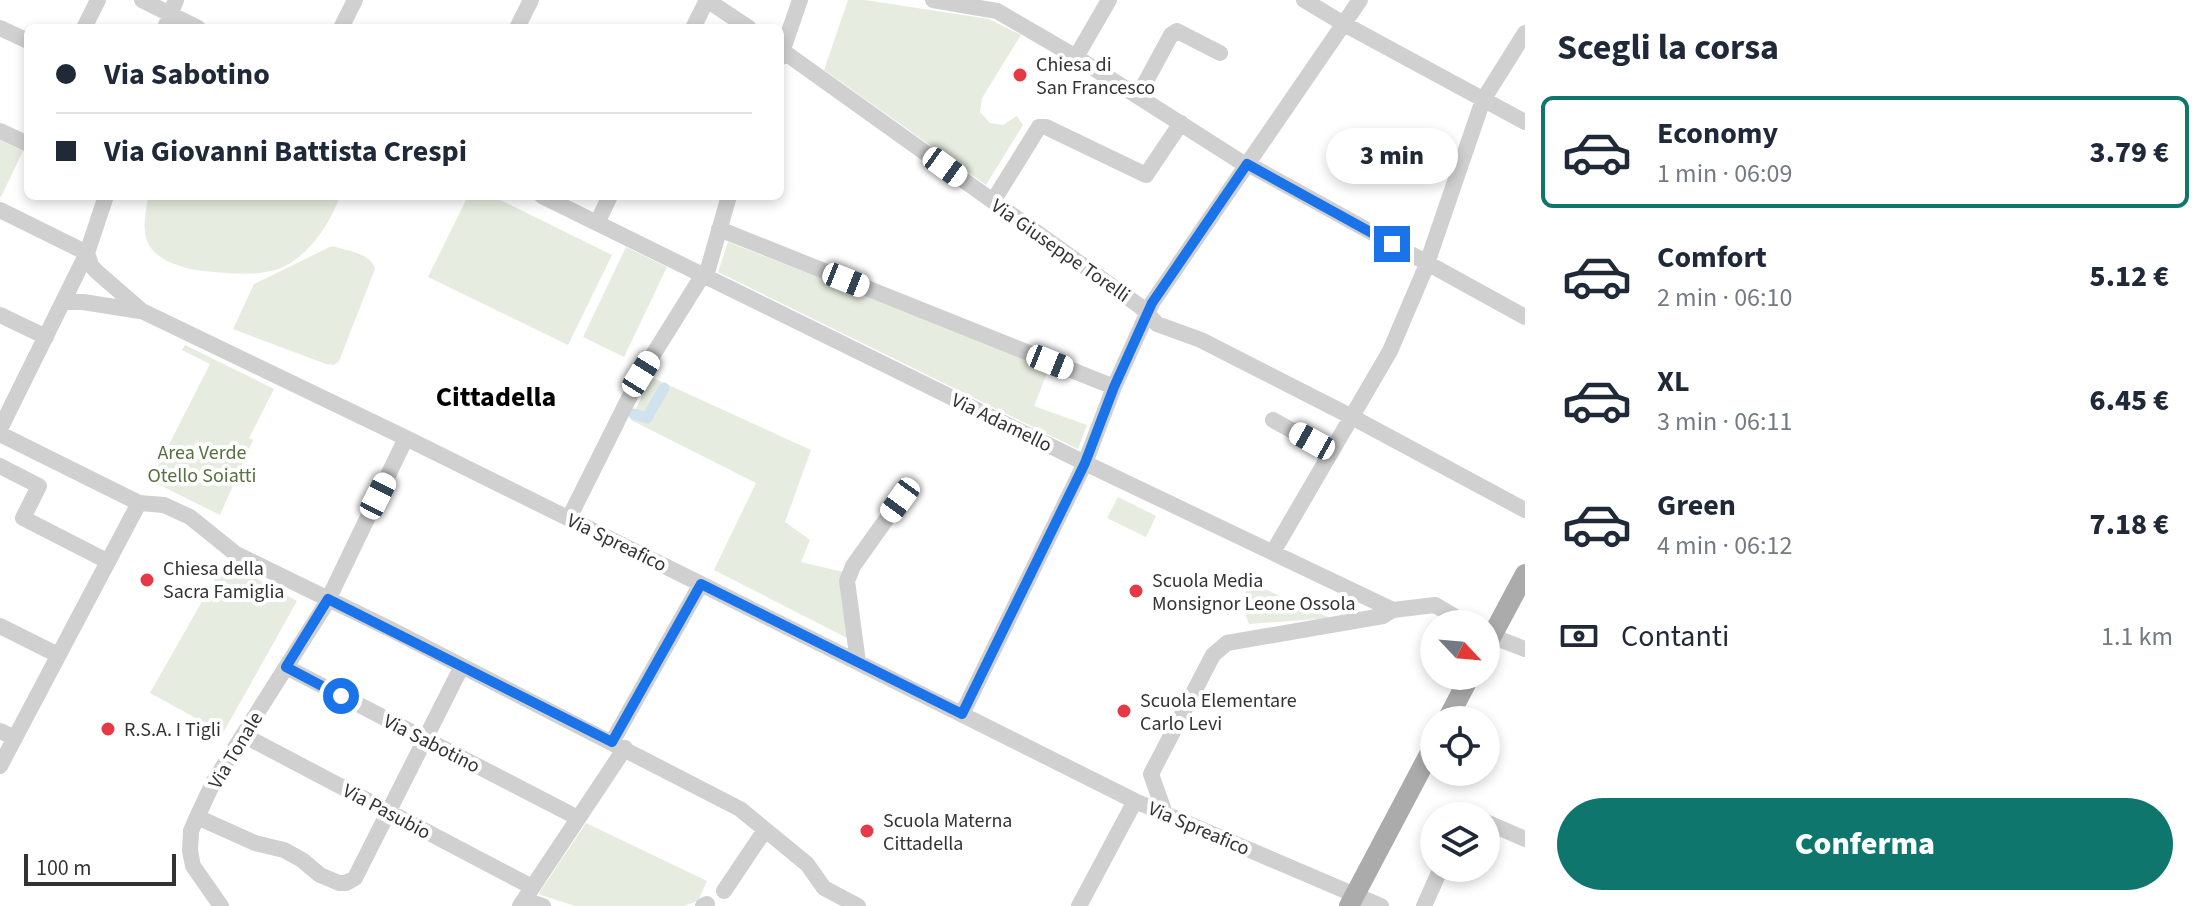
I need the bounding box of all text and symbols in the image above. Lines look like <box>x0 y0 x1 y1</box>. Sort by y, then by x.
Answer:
text: Scegli la corsa <box>1557 22 1779 73</box>
place label: Chiesa di San Francesco <box>1036 51 1155 102</box>
text: Via Sabotino <box>104 53 270 96</box>
marker: Chiesa di San Francesco <box>1011 66 1029 84</box>
text: Economy <box>1657 112 1778 155</box>
icon: car <box>1561 116 1633 188</box>
callout: 3 min <box>1326 128 1458 184</box>
text: Via Giovanni Battista Crespi <box>104 130 467 173</box>
text: 3.79 € <box>2090 131 2169 174</box>
text: 3 min <box>1360 137 1424 174</box>
car <box>919 143 971 191</box>
text: 1 min · 06:09 <box>1657 155 1792 192</box>
street label: Via Giuseppe Torelli <box>985 192 1136 309</box>
route end <box>1374 226 1410 262</box>
text: Comfort <box>1657 236 1767 279</box>
icon: car <box>1561 240 1633 312</box>
text: 5.12 € <box>2090 255 2169 298</box>
car <box>819 260 873 300</box>
text: 2 min · 06:10 <box>1657 279 1792 316</box>
car <box>1023 342 1077 382</box>
car <box>618 347 664 401</box>
text: XL <box>1657 360 1690 403</box>
icon: car <box>1561 364 1633 436</box>
district label: Cittadella <box>436 377 556 417</box>
text: 6.45 € <box>2090 379 2169 422</box>
street label: Via Adamello <box>946 386 1057 459</box>
text: 3 min · 06:11 <box>1657 403 1792 440</box>
car <box>1285 419 1339 463</box>
park label: Area Verde Otello Soiatti <box>147 439 257 490</box>
car <box>356 469 400 523</box>
car <box>876 474 924 526</box>
text: Green <box>1657 484 1736 527</box>
icon: car <box>1561 488 1633 560</box>
text: 7.18 € <box>2090 503 2169 546</box>
street label: Via Spreafico <box>562 507 671 579</box>
text: 4 min · 06:12 <box>1657 527 1792 564</box>
place label: Chiesa della Sacra Famiglia <box>163 555 284 606</box>
place label: Scuola Media Monsignor Leone Ossola <box>1152 567 1356 618</box>
marker: Chiesa della Sacra Famiglia <box>138 571 156 589</box>
marker: Scuola Media Monsignor Leone Ossola <box>1127 582 1145 600</box>
north arrow <box>1420 610 1500 690</box>
map controls <box>1420 610 1500 882</box>
icon: cash <box>1557 614 1601 658</box>
text: Contanti <box>1621 615 1729 658</box>
text: 1.1 km <box>2101 618 2173 655</box>
route start <box>323 678 359 714</box>
place label: Scuola Elementare Carlo Levi <box>1140 687 1297 738</box>
marker: Scuola Elementare Carlo Levi <box>1115 702 1133 720</box>
button: locate <box>1420 706 1500 786</box>
street label: Via Tonale <box>202 707 270 794</box>
street label: Via Sabotino <box>378 708 485 780</box>
place label: R.S.A. I Tigli <box>124 716 221 744</box>
marker: R.S.A. I Tigli <box>99 720 117 738</box>
street label: Via Pasubio <box>338 777 435 847</box>
street label: Via Spreafico <box>1144 795 1254 863</box>
button: Conferma <box>1557 798 2173 890</box>
button: layers <box>1420 802 1500 882</box>
place label: Scuola Materna Cittadella <box>883 807 1012 858</box>
marker: Scuola Materna Cittadella <box>858 822 876 840</box>
scale bar <box>24 850 176 886</box>
text: 100 m <box>36 852 91 884</box>

